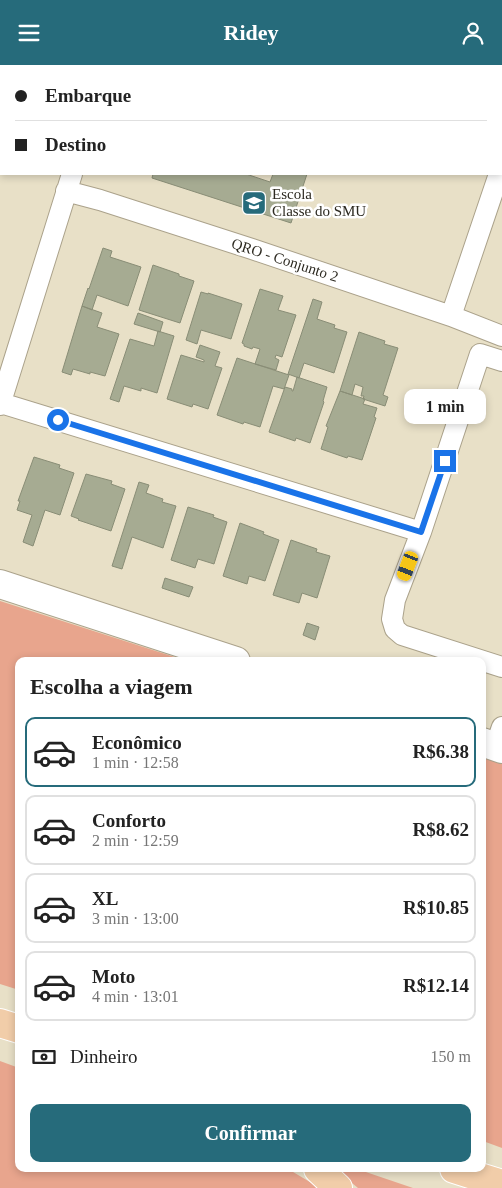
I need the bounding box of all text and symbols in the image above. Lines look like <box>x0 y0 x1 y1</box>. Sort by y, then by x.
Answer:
icon: menu <box>15 19 43 47</box>
icon: person <box>459 19 487 47</box>
text: Ridey <box>224 20 279 45</box>
text: Embarque <box>45 85 131 106</box>
text: Destino <box>45 134 106 155</box>
place label: Escola Classe do SMU <box>272 186 366 219</box>
school or university icon: Escola Classe do SMU <box>241 190 267 216</box>
street label: QRO - Conjunto 2 <box>230 235 340 285</box>
callout: 1 min <box>404 389 486 423</box>
text: 1 min <box>426 398 464 415</box>
route start <box>47 409 69 431</box>
route end <box>434 450 456 472</box>
car <box>395 549 420 583</box>
text: Escolha a viagem <box>30 674 193 699</box>
icon: car <box>32 730 77 775</box>
text: Econômico <box>92 732 182 753</box>
text: R$6.38 <box>413 741 469 762</box>
text: 1 min · 12:58 <box>92 754 179 771</box>
icon: car <box>32 808 77 853</box>
text: Conforto <box>92 810 166 831</box>
text: R$8.62 <box>413 819 469 840</box>
text: 2 min · 12:59 <box>92 832 179 849</box>
icon: car <box>32 886 77 931</box>
text: XL <box>92 888 118 909</box>
text: R$10.85 <box>403 897 469 918</box>
text: 3 min · 13:00 <box>92 910 179 927</box>
icon: car <box>32 964 77 1009</box>
text: Moto <box>92 966 135 987</box>
text: R$12.14 <box>403 975 469 996</box>
text: 4 min · 13:01 <box>92 988 179 1005</box>
icon: cash <box>30 1043 58 1071</box>
text: Dinheiro <box>70 1046 138 1067</box>
text: 150 m <box>431 1048 471 1065</box>
button: Confirmar <box>30 1104 471 1162</box>

